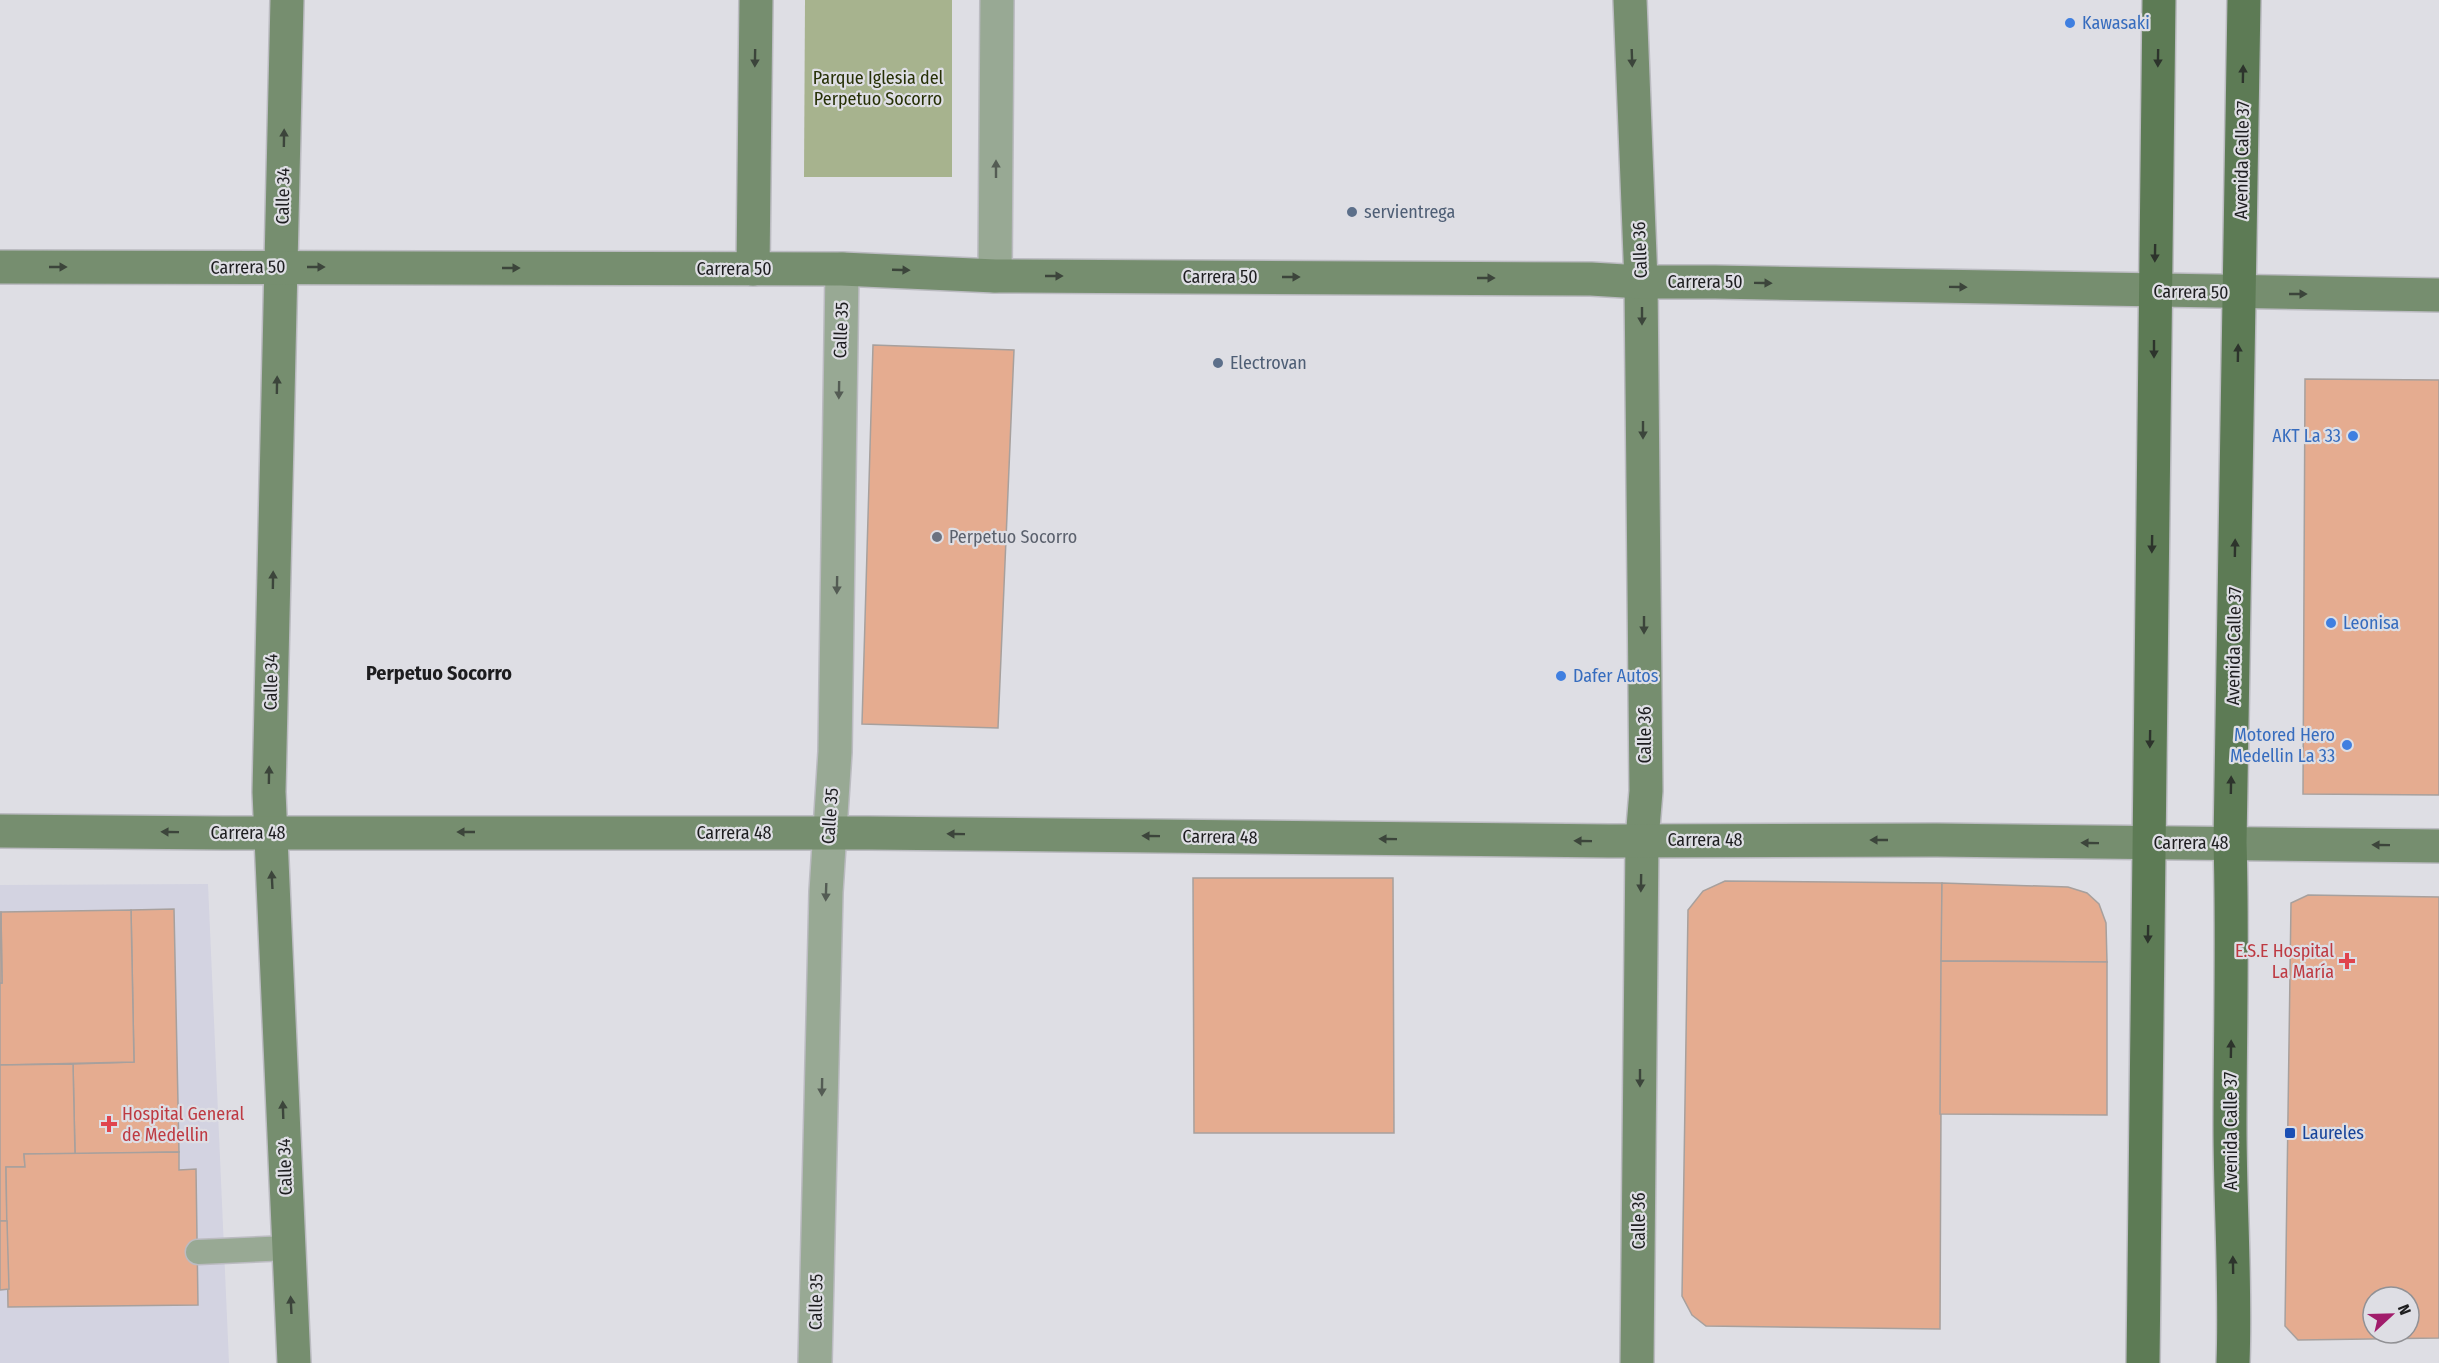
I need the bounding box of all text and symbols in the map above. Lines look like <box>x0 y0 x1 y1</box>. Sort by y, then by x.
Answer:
place label: Kawasaki <box>2082 12 2150 34</box>
marker: Kawasaki <box>2063 16 2077 30</box>
one-way arrow <box>750 49 760 68</box>
one-way arrow <box>1628 49 1637 68</box>
one-way arrow <box>2153 49 2163 68</box>
one-way arrow <box>2238 64 2248 83</box>
park label: Parque Iglesia del Perpetuo Socorro <box>813 67 944 110</box>
street label: Avenida Calle 37 <box>2230 101 2254 219</box>
one-way arrow <box>279 128 289 147</box>
one-way arrow <box>991 159 1001 178</box>
street label: Calle 34 <box>272 167 294 225</box>
place label: servientrega <box>1364 201 1455 223</box>
marker: servientrega <box>1345 205 1359 219</box>
street label: Calle 36 <box>1628 221 1652 279</box>
one-way arrow <box>2150 244 2160 263</box>
street label: Carrera 50 <box>210 255 286 279</box>
street label: Carrera 50 <box>696 258 772 280</box>
one-way arrow <box>49 262 68 272</box>
one-way arrow <box>307 262 326 271</box>
one-way arrow <box>502 263 521 272</box>
one-way arrow <box>891 266 910 275</box>
street label: Carrera 50 <box>1182 266 1258 288</box>
one-way arrow <box>1044 271 1063 281</box>
street label: Carrera 50 <box>1667 271 1743 293</box>
one-way arrow <box>1281 272 1300 282</box>
one-way arrow <box>1476 273 1495 283</box>
one-way arrow <box>1753 278 1772 287</box>
street label: Carrera 50 <box>2153 280 2229 304</box>
one-way arrow <box>1948 282 1967 292</box>
one-way arrow <box>2288 289 2307 299</box>
street label: Calle 35 <box>829 301 853 359</box>
one-way arrow <box>1637 307 1647 326</box>
one-way arrow <box>2149 340 2159 359</box>
one-way arrow <box>2234 343 2243 362</box>
place label: Electrovan <box>1230 352 1307 374</box>
marker: Electrovan <box>1211 356 1225 370</box>
one-way arrow <box>272 375 282 394</box>
one-way arrow <box>834 381 844 400</box>
one-way arrow <box>1638 421 1647 440</box>
place label: AKT La 33 <box>2272 425 2341 447</box>
marker: AKT La 33 <box>2346 429 2360 443</box>
place label: Perpetuo Socorro <box>949 526 1077 548</box>
marker: Perpetuo Socorro <box>930 530 944 544</box>
one-way arrow <box>2147 535 2157 554</box>
one-way arrow <box>2231 538 2240 557</box>
one-way arrow <box>268 570 278 589</box>
one-way arrow <box>832 576 842 595</box>
street label: Avenida Calle 37 <box>2222 587 2246 705</box>
place label: Leonisa <box>2343 612 2400 634</box>
one-way arrow <box>1639 616 1649 635</box>
marker: Leonisa <box>2324 616 2338 630</box>
street label: Calle 34 <box>260 653 282 711</box>
district label: Perpetuo Socorro <box>366 661 512 685</box>
place label: Dafer Autos <box>1573 665 1659 687</box>
marker: Dafer Autos <box>1554 669 1568 683</box>
street label: Calle 36 <box>1634 706 1656 764</box>
place label: Motored Hero Medellin La 33 <box>2230 724 2335 767</box>
one-way arrow <box>2145 730 2155 749</box>
marker: Motored Hero Medellin La 33 <box>2340 738 2354 752</box>
one-way arrow <box>264 765 274 784</box>
one-way arrow <box>2227 775 2236 794</box>
street label: Calle 35 <box>817 787 843 845</box>
street label: Carrera 48 <box>210 822 286 844</box>
street label: Carrera 48 <box>696 822 772 844</box>
street label: Carrera 48 <box>1182 825 1258 849</box>
one-way arrow <box>456 827 475 837</box>
one-way arrow <box>161 828 180 837</box>
one-way arrow <box>947 829 966 839</box>
street label: Carrera 48 <box>1667 829 1743 851</box>
one-way arrow <box>1142 831 1161 841</box>
street label: Carrera 48 <box>2153 832 2229 854</box>
one-way arrow <box>1379 834 1398 844</box>
one-way arrow <box>1869 835 1888 845</box>
one-way arrow <box>1574 836 1593 846</box>
one-way arrow <box>2081 838 2100 848</box>
one-way arrow <box>2371 841 2390 850</box>
one-way arrow <box>268 871 277 890</box>
one-way arrow <box>1636 873 1646 892</box>
one-way arrow <box>822 883 831 902</box>
one-way arrow <box>2143 925 2153 944</box>
place label: E.S.E Hospital La María <box>2235 940 2334 983</box>
marker: E.S.E Hospital La María <box>2338 952 2356 970</box>
one-way arrow <box>2226 1040 2235 1059</box>
one-way arrow <box>1635 1068 1645 1087</box>
street label: Avenida Calle 37 <box>2220 1072 2242 1190</box>
one-way arrow <box>817 1078 826 1097</box>
one-way arrow <box>278 1100 287 1119</box>
place label: Hospital General de Medellin <box>122 1103 245 1146</box>
marker: Hospital General de Medellin <box>100 1115 118 1133</box>
place label: Laureles <box>2302 1122 2364 1144</box>
marker: Laureles <box>2283 1126 2297 1140</box>
street label: Calle 34 <box>273 1138 297 1196</box>
street label: Calle 36 <box>1628 1192 1650 1250</box>
one-way arrow <box>2228 1256 2238 1275</box>
street label: Calle 35 <box>805 1274 827 1330</box>
north arrow <box>2361 1285 2421 1345</box>
one-way arrow <box>287 1295 296 1314</box>
text: N <box>2394 1302 2415 1318</box>

